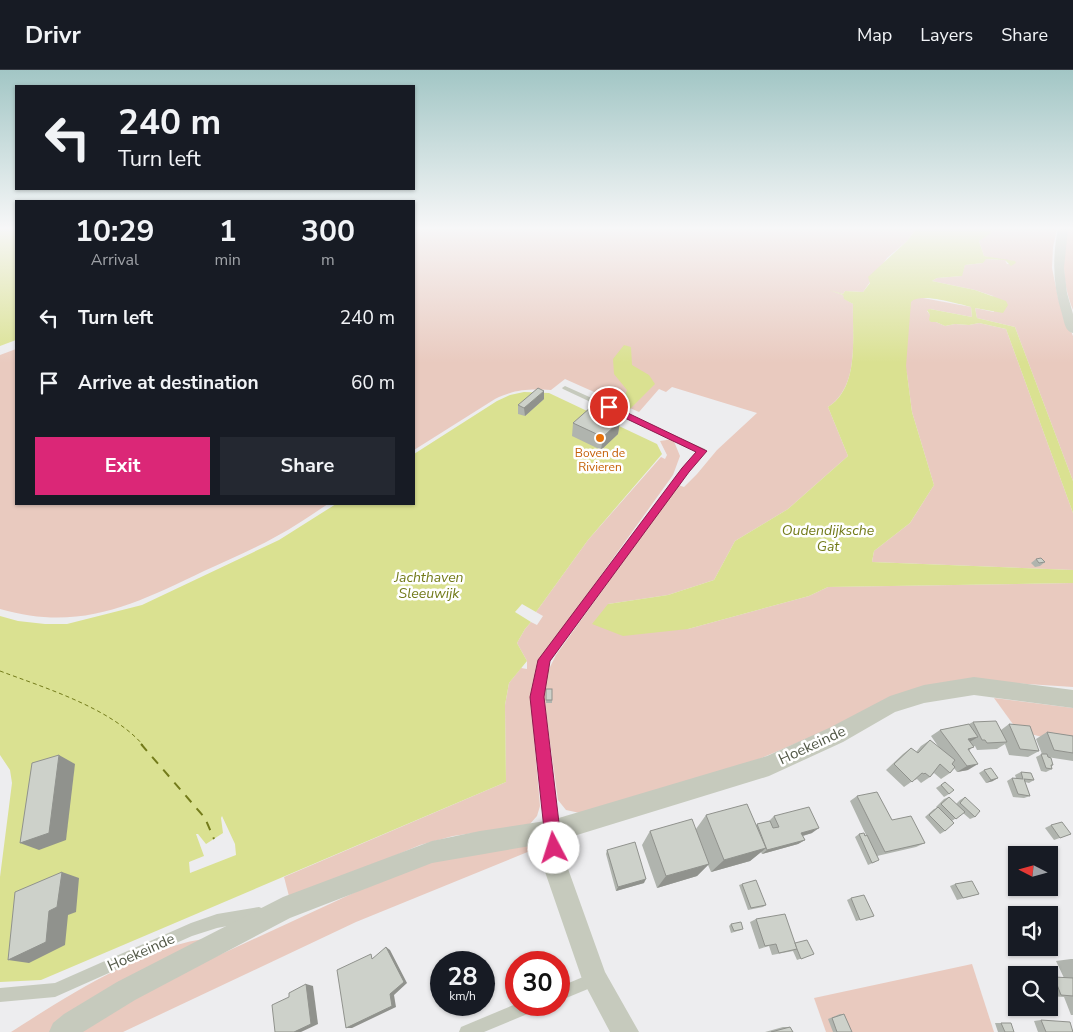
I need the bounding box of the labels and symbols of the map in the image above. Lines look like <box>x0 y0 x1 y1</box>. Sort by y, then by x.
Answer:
pin <box>588 386 630 428</box>
marker: Boven de Rivieren <box>594 432 606 444</box>
place label: Boven de Rivieren <box>575 445 625 475</box>
water label: Oudendijksche Gat <box>782 521 875 556</box>
water label: Jachthaven Sleeuwijk <box>393 568 464 603</box>
street label: Hoekeinde <box>775 721 849 769</box>
position arrow <box>527 821 579 873</box>
north arrow <box>1008 846 1058 896</box>
street label: Hoekeinde <box>104 928 178 976</box>
speed limit sign: 30 <box>505 951 570 1016</box>

